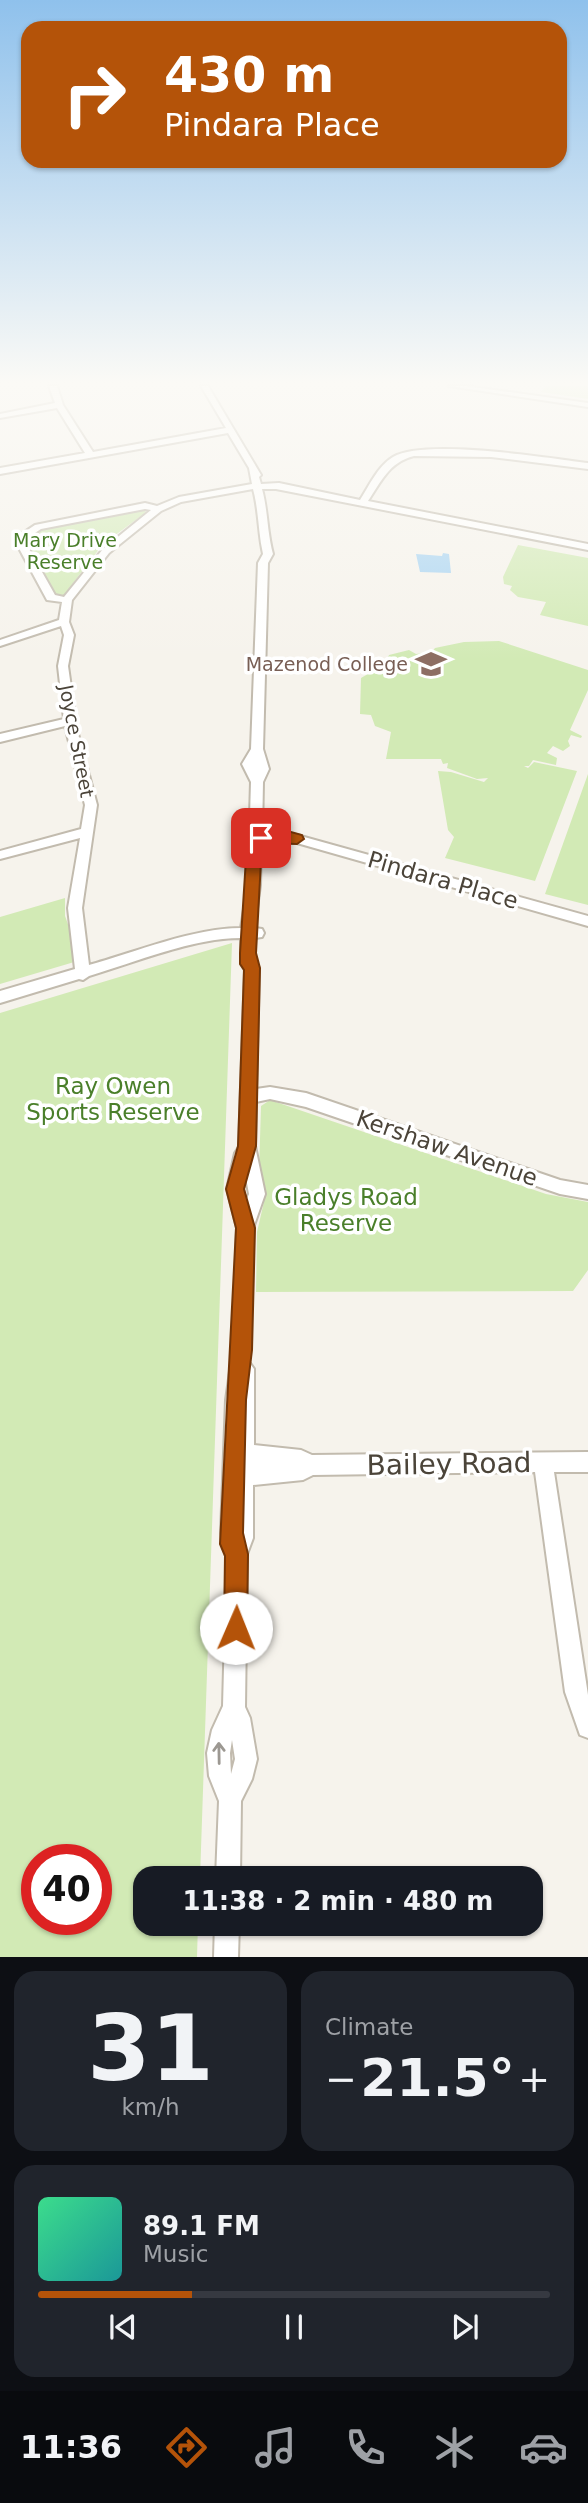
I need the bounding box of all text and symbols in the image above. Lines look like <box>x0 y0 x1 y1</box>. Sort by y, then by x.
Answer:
text: 430 m <box>164 47 334 104</box>
icon: right <box>49 49 140 140</box>
text: Pindara Place <box>164 106 380 144</box>
park label: Mary Drive Reserve <box>13 529 117 573</box>
school or university icon: Mazenod College <box>414 647 448 681</box>
place label: Mazenod College <box>246 653 408 675</box>
street label: Joyce Street <box>55 682 99 799</box>
pin <box>231 808 291 868</box>
icon: arrive <box>242 819 280 857</box>
street label: Pindara Place <box>365 846 521 914</box>
park label: Ray Owen Sports Reserve <box>26 1073 200 1125</box>
street label: Kershaw Avenue <box>353 1105 541 1191</box>
park label: Gladys Road Reserve <box>274 1184 418 1236</box>
street label: Bailey Road <box>366 1446 532 1482</box>
position arrow <box>199 1591 273 1665</box>
one-way arrow <box>212 1742 225 1765</box>
speed limit sign: 40 <box>21 1844 112 1935</box>
text: 11:38 · 2 min · 480 m <box>183 1886 493 1916</box>
text: 31 <box>87 1996 214 2101</box>
text: Climate <box>325 2014 414 2040</box>
text: 21.5° <box>360 2048 515 2108</box>
text: − <box>325 2057 357 2101</box>
text: + <box>518 2057 550 2101</box>
text: km/h <box>121 2094 180 2120</box>
text: 89.1 FM <box>143 2211 260 2241</box>
text: Music <box>143 2241 208 2267</box>
icon: previous <box>104 2308 142 2346</box>
icon: pause <box>275 2308 313 2346</box>
icon: next <box>446 2308 484 2346</box>
icon: directions <box>162 2423 211 2472</box>
icon: music <box>251 2423 300 2472</box>
icon: phone <box>341 2423 390 2472</box>
icon: climate <box>430 2423 479 2472</box>
icon: car <box>519 2423 568 2472</box>
text: 11:36 <box>20 2428 122 2466</box>

